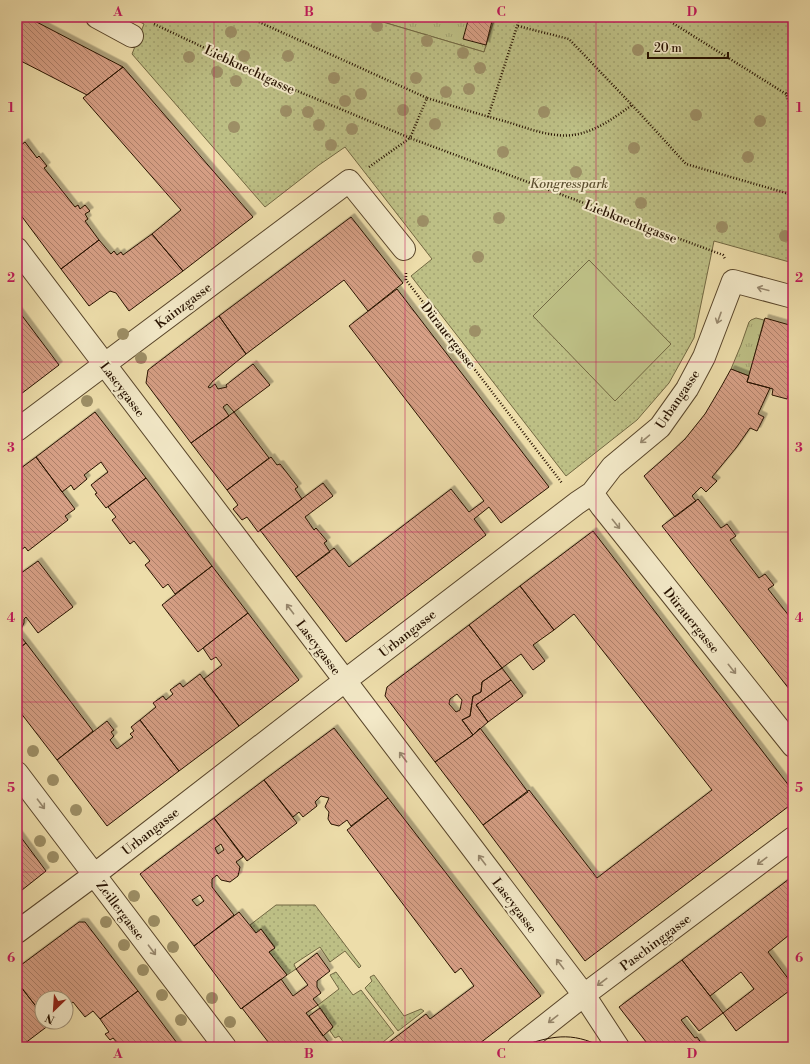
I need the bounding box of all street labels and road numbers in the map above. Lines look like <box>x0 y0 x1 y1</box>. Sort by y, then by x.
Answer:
street label: Liebknechtgasse <box>202 42 298 98</box>
street label: Liebknechtgasse <box>582 197 680 247</box>
street label: Kainzgasse <box>152 279 215 332</box>
street label: Dürauergasse <box>417 299 480 373</box>
street label: Lascygasse <box>96 359 148 421</box>
street label: Urbangasse <box>652 367 704 432</box>
street label: Dürauergasse <box>660 584 723 657</box>
street label: Urbangasse <box>376 606 440 661</box>
street label: Lascygasse <box>292 617 344 679</box>
street label: Urbangasse <box>119 804 183 859</box>
street label: Lascygasse <box>488 875 540 937</box>
street label: Zeillergasse <box>93 878 148 944</box>
street label: Paschinggasse <box>617 911 695 975</box>

